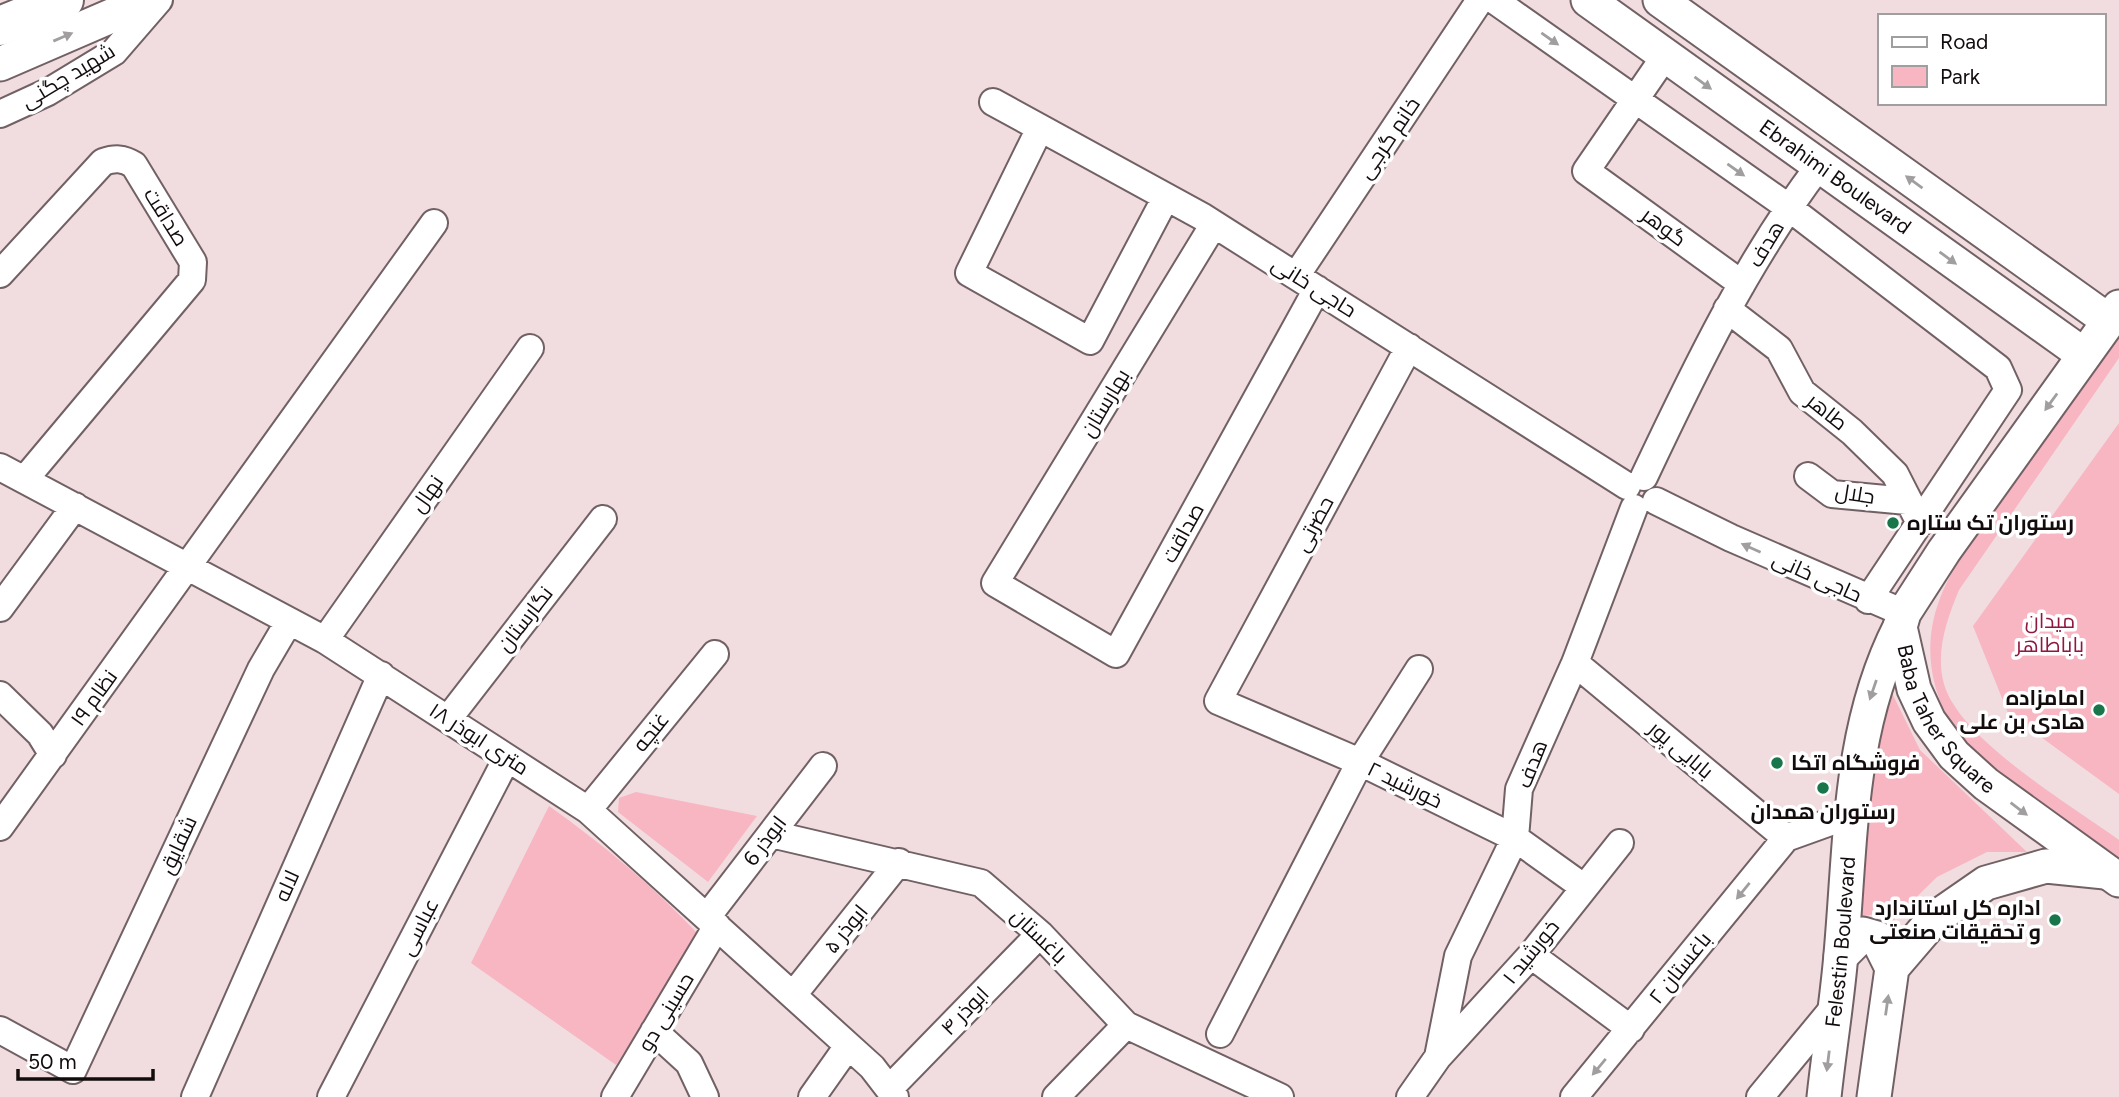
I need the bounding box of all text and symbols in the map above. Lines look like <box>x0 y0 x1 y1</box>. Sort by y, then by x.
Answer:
legend <box>1878 14 2105 105</box>
text: Road <box>1940 29 1988 54</box>
one-way arrow <box>52 31 73 42</box>
one-way arrow <box>1541 32 1559 46</box>
street label: شهید چگنی <box>16 38 120 115</box>
text: Park <box>1940 64 1981 89</box>
one-way arrow <box>1694 75 1712 89</box>
street label: خانم گرجی <box>1352 92 1427 184</box>
street label: Ebrahimi Boulevard <box>1755 114 1916 239</box>
one-way arrow <box>1727 163 1745 177</box>
one-way arrow <box>1905 175 1923 189</box>
street label: صداقت <box>139 183 194 251</box>
street label: گوهر <box>1636 201 1692 251</box>
street label: هدف <box>1742 216 1789 271</box>
street label: حاجی خانی <box>1267 251 1361 323</box>
one-way arrow <box>1939 251 1957 265</box>
street label: بهارستان <box>1075 364 1135 442</box>
street label: طاهر <box>1801 387 1853 435</box>
one-way arrow <box>2044 393 2058 411</box>
street label: نهال <box>405 470 449 518</box>
street label: جلال <box>1833 478 1877 510</box>
street label: حضرتی <box>1289 492 1339 556</box>
street label: صداقت <box>1156 499 1209 567</box>
place label: رستوران تک ستاره <box>1907 510 2074 536</box>
marker: رستوران تک ستاره <box>1885 515 1901 531</box>
one-way arrow <box>1741 542 1761 554</box>
street label: حاجی خانی <box>1768 546 1866 608</box>
street label: نگارستان <box>491 581 559 657</box>
park label: میدان باباطاهر <box>2015 608 2084 657</box>
street label: Baba Taher Square <box>1892 642 2000 799</box>
street label: نظام ۱۹ <box>65 665 124 732</box>
one-way arrow <box>1867 679 1878 700</box>
place label: امامزاده هادی بن علی <box>1960 685 2085 734</box>
street label: ۱۸ متری ابوذر <box>424 697 534 781</box>
marker: امامزاده هادی بن علی <box>2091 702 2107 718</box>
street label: غنچه <box>627 707 676 758</box>
street label: بابایی پور <box>1642 715 1719 785</box>
street label: هدف <box>1511 736 1552 792</box>
place label: فروشگاه اتکا <box>1791 750 1920 776</box>
marker: فروشگاه اتکا <box>1769 755 1785 771</box>
street label: خورشید ۲ <box>1364 756 1447 813</box>
marker: رستوران همدان <box>1815 780 1831 796</box>
place label: رستوران همدان <box>1750 799 1896 825</box>
one-way arrow <box>2010 801 2028 815</box>
street label: ابوذر 6 <box>738 811 791 871</box>
street label: شقایق <box>153 812 203 878</box>
street label: Felestin Boulevard <box>1820 855 1860 1029</box>
street label: لاله <box>269 866 304 905</box>
one-way arrow <box>1736 882 1751 899</box>
street label: عباسی <box>394 894 444 960</box>
place label: اداره کل استاندارد و تحقیقات صنعتی <box>1869 895 2041 945</box>
street label: ابوذر ۵ <box>818 899 873 958</box>
street label: باغستان <box>1005 903 1073 969</box>
marker: اداره کل استاندارد و تحقیقات صنعتی <box>2047 912 2063 928</box>
street label: خورشید ۱ <box>1497 914 1564 989</box>
street label: باغستان ۲ <box>1643 927 1717 1009</box>
street label: حسینی دو <box>632 968 700 1056</box>
street label: ابوذر ۴ <box>935 981 994 1040</box>
one-way arrow <box>1882 994 1893 1016</box>
scale bar <box>18 1038 152 1082</box>
text: 50 m <box>28 1049 77 1074</box>
one-way arrow <box>1822 1050 1833 1072</box>
one-way arrow <box>1592 1058 1607 1075</box>

